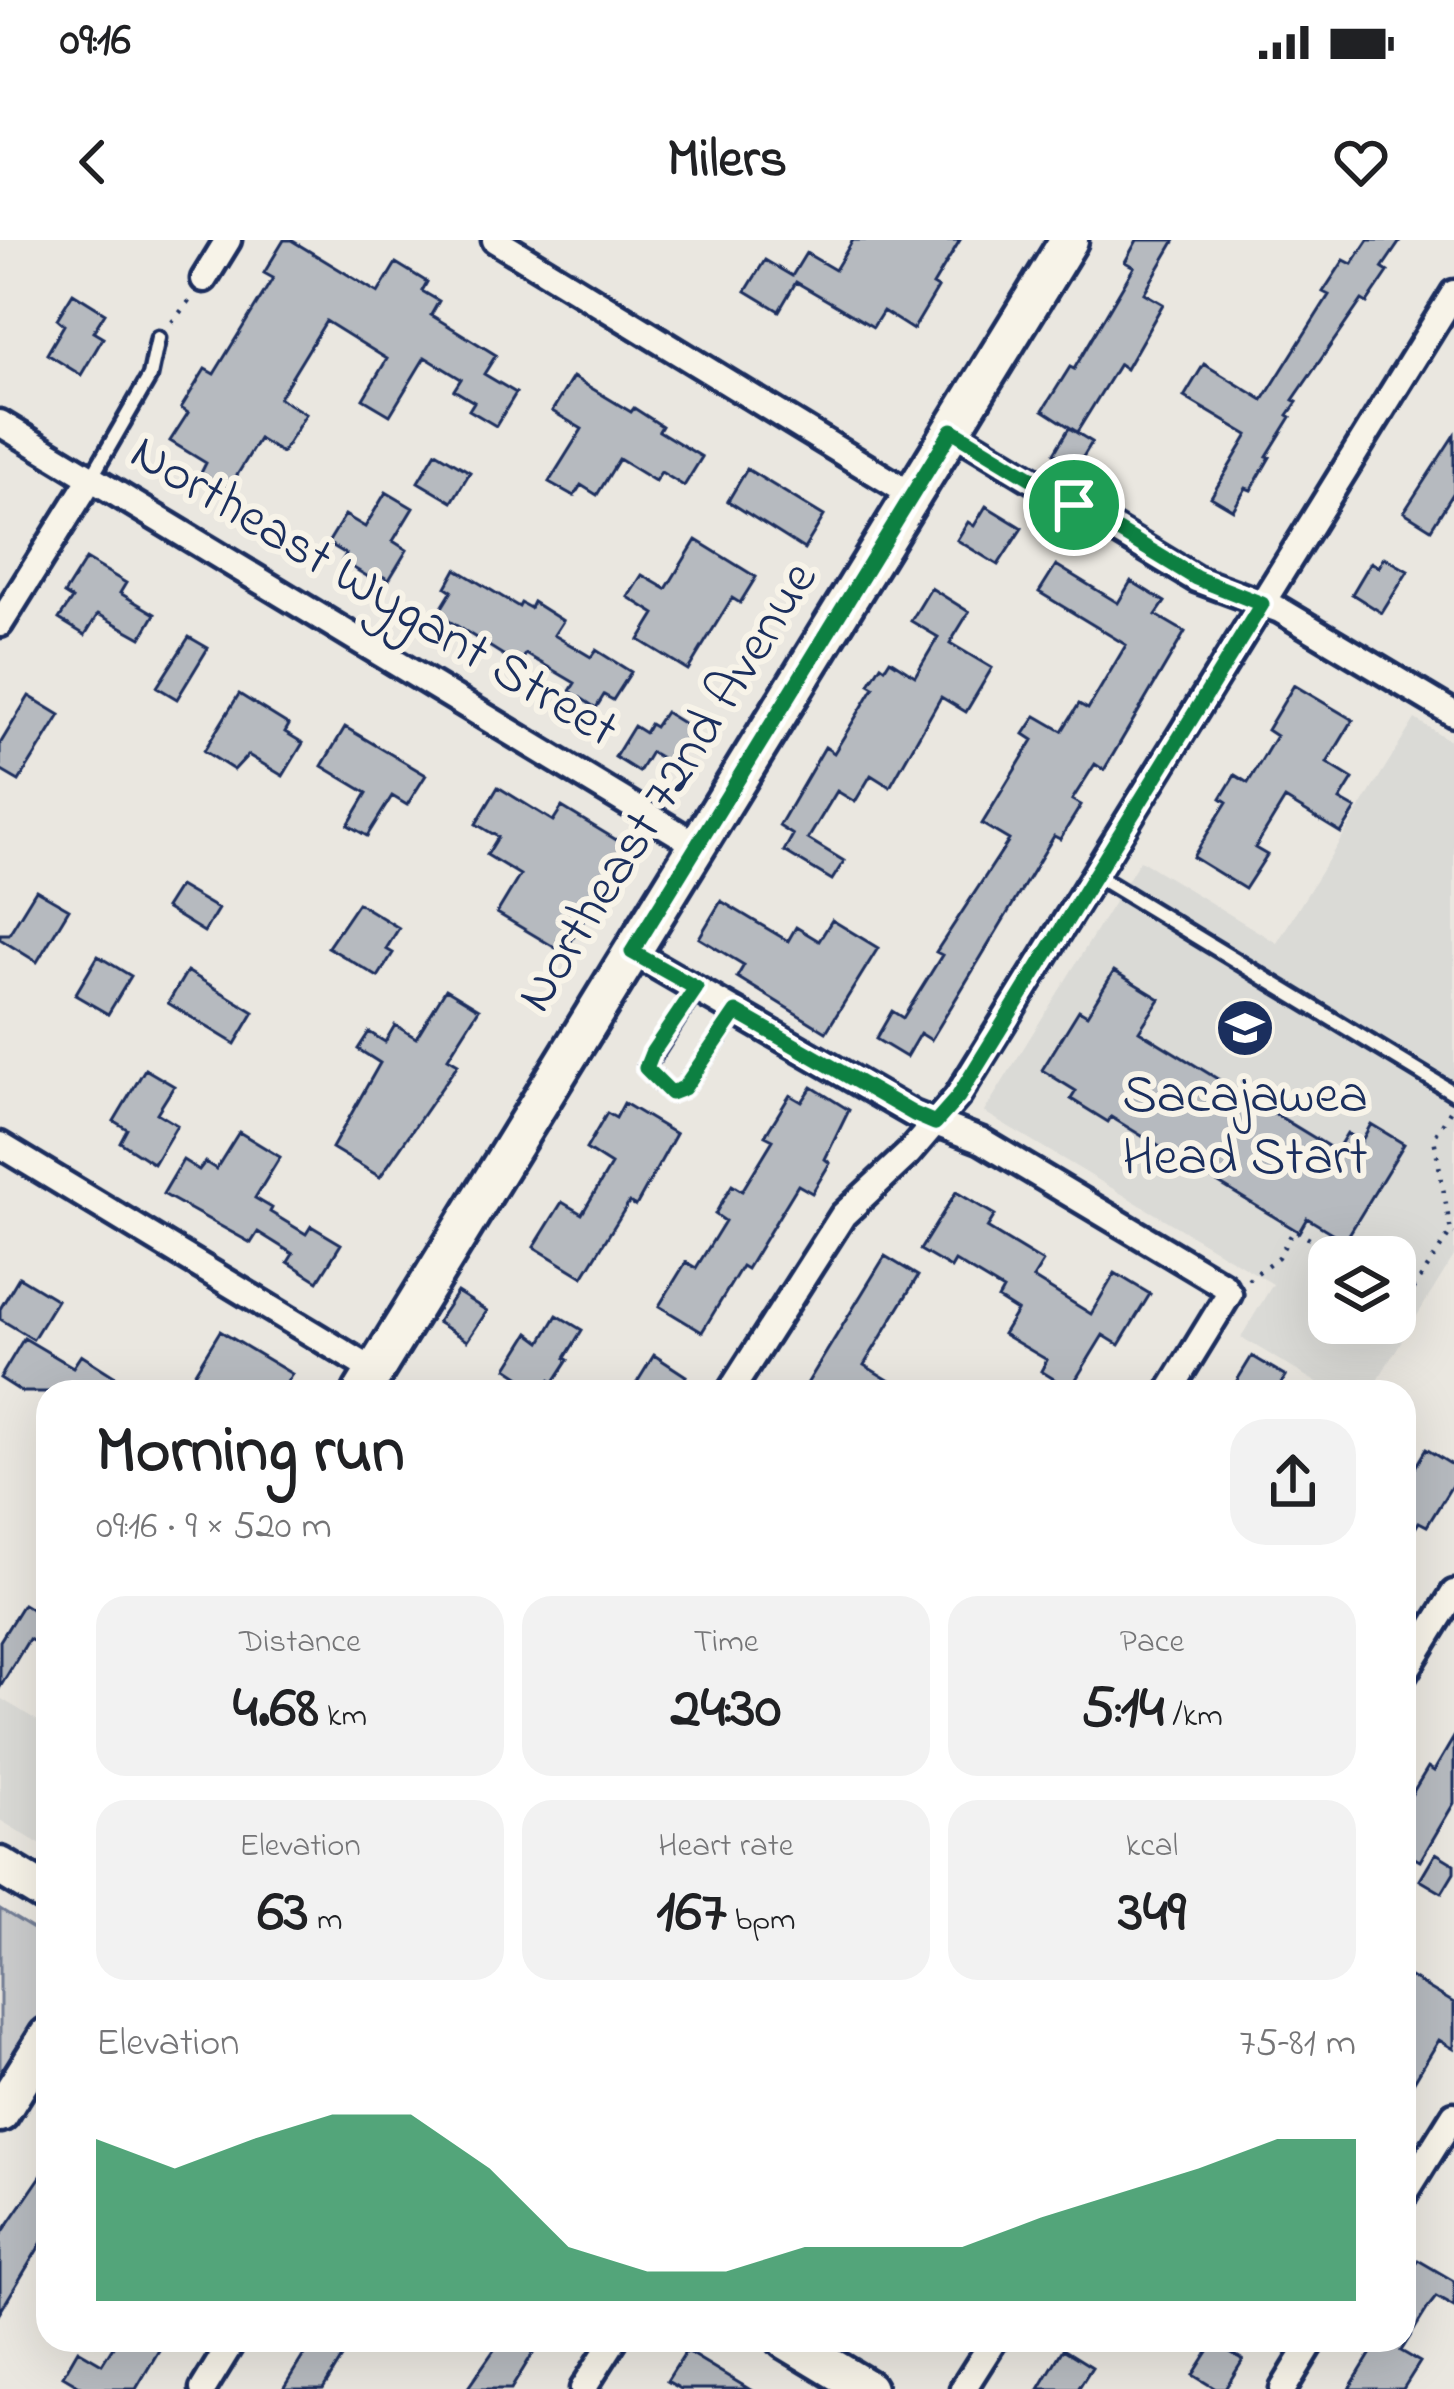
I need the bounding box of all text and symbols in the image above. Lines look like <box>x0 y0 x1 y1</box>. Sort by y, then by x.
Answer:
text: 09:16 <box>60 9 131 75</box>
text: Milers <box>667 123 787 201</box>
icon: back <box>60 129 126 195</box>
icon: heart <box>1328 129 1394 195</box>
street label: Northeast Wygant Street <box>114 416 632 771</box>
pin <box>1023 454 1125 556</box>
icon: arrive <box>1041 472 1107 538</box>
street label: Northeast 72nd Avenue <box>499 547 840 1029</box>
school or university icon: Sacajawea Head Start <box>1214 997 1276 1059</box>
place label: Sacajawea Head Start <box>1122 1059 1368 1199</box>
map controls <box>1308 1236 1416 1344</box>
button: layers <box>1308 1236 1416 1344</box>
text: Morning run <box>96 1406 405 1502</box>
button: share <box>1230 1419 1356 1545</box>
text: 09:16 · 9 × 520 m <box>96 1499 332 1556</box>
text: Distance <box>239 1619 361 1667</box>
text: Time <box>693 1619 759 1667</box>
text: Pace <box>1120 1619 1184 1667</box>
text: 4.68 <box>233 1667 319 1754</box>
text: 24:30 <box>671 1667 781 1754</box>
text: 5:14 <box>1081 1667 1164 1754</box>
text: km <box>319 1693 367 1741</box>
text: /km <box>1164 1693 1223 1741</box>
text: Elevation <box>239 1823 361 1871</box>
text: Heart rate <box>658 1823 794 1871</box>
text: kcal <box>1126 1823 1178 1871</box>
text: 63 <box>257 1871 309 1958</box>
text: 167 <box>656 1871 726 1958</box>
text: 349 <box>1118 1871 1186 1958</box>
text: m <box>309 1897 343 1945</box>
text: bpm <box>726 1897 796 1945</box>
text: Elevation <box>96 2016 239 2073</box>
text: 75–81 m <box>1239 2016 1356 2073</box>

